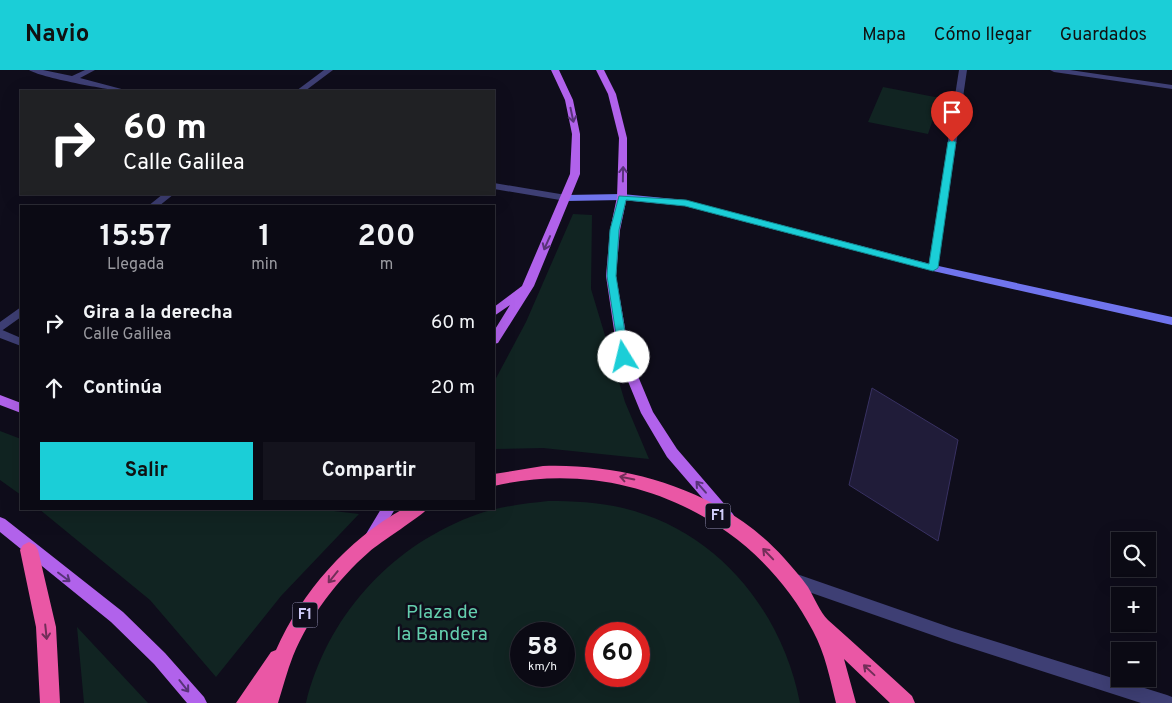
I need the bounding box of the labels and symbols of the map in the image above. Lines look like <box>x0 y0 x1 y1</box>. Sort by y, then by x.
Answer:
pin <box>931 91 973 142</box>
one-way arrow <box>568 107 577 123</box>
one-way arrow <box>618 166 627 182</box>
one-way arrow <box>541 235 551 250</box>
position arrow <box>597 330 649 382</box>
one-way arrow <box>619 473 635 483</box>
one-way arrow <box>696 481 707 494</box>
road number: F1 <box>706 504 730 528</box>
one-way arrow <box>762 548 774 560</box>
one-way arrow <box>327 571 338 584</box>
one-way arrow <box>57 572 71 582</box>
park label: Plaza de la Bandera <box>396 601 488 647</box>
road number: F1 <box>292 602 318 628</box>
speed limit sign: 60 <box>585 622 650 687</box>
one-way arrow <box>41 624 50 640</box>
one-way arrow <box>863 664 876 676</box>
one-way arrow <box>179 679 190 692</box>

